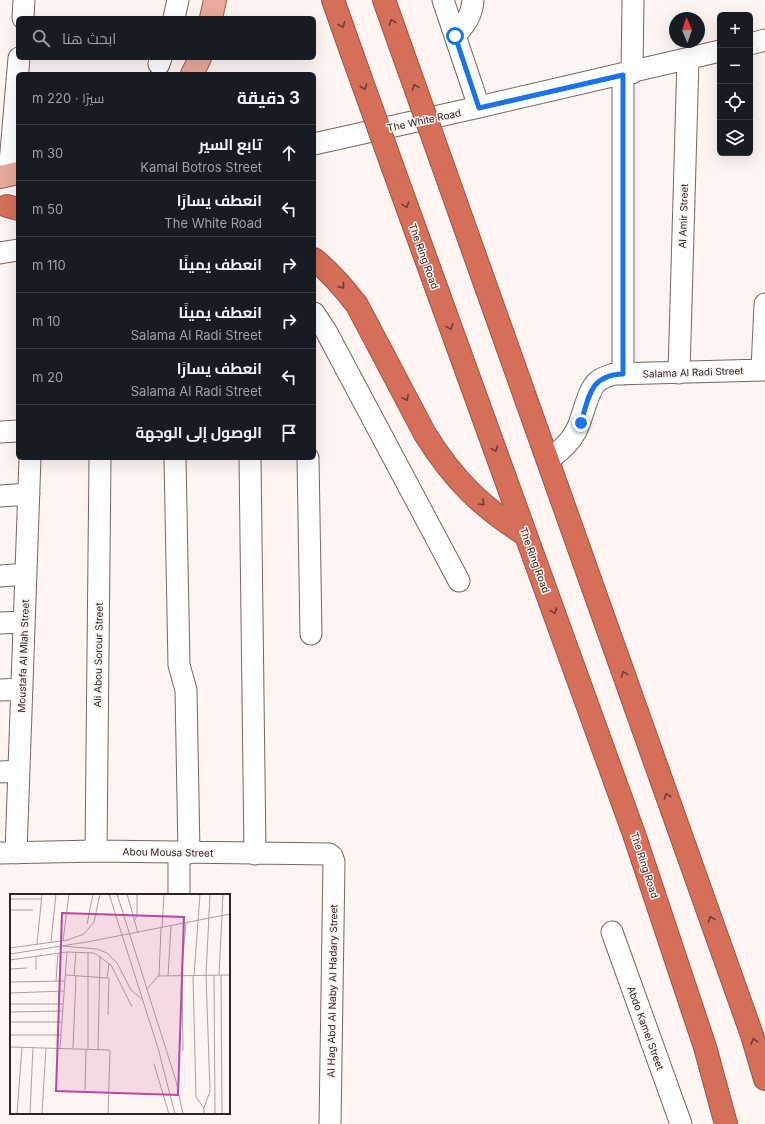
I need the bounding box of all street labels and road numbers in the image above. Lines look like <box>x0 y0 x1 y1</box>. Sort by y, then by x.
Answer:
street label: The White Road <box>386 106 462 134</box>
street label: Al Amir Street <box>676 183 690 249</box>
street label: The Ring Road <box>407 222 441 290</box>
street label: Salama Al Radi Street <box>642 364 744 380</box>
street label: The Ring Road <box>518 526 552 594</box>
street label: Moustafa Al Mlah Street <box>15 598 31 713</box>
street label: Ali Abou Sorour Street <box>91 602 105 708</box>
street label: The Ring Road <box>629 830 661 900</box>
street label: Abou Mousa Street <box>123 845 214 859</box>
street label: Al Hag Abd Al Naby Al Hadary Street <box>324 904 340 1078</box>
street label: Abdo Kamel Street <box>625 984 667 1072</box>

